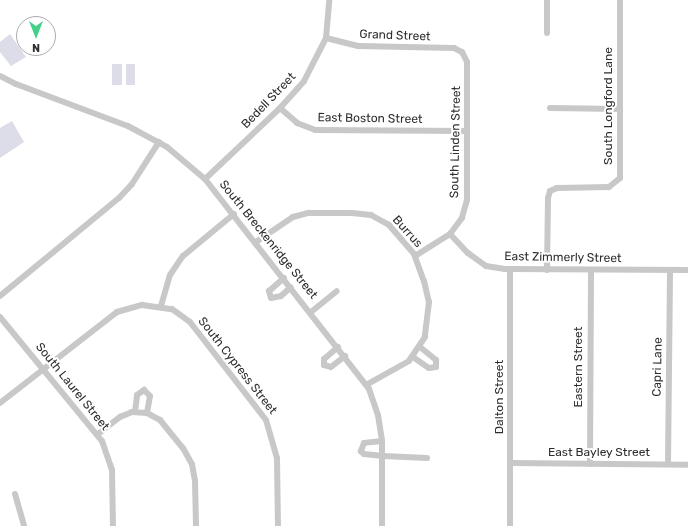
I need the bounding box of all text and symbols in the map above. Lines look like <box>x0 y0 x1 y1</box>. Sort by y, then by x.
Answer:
north arrow <box>16 16 56 56</box>
street label: Grand Street <box>359 28 431 44</box>
text: N <box>32 41 40 54</box>
street label: South Longford Lane <box>602 47 616 165</box>
street label: Bedell Street <box>239 70 299 132</box>
street label: South Linden Street <box>448 86 464 198</box>
street label: East Boston Street <box>317 111 423 127</box>
street label: South Breckenridge Street <box>216 178 320 302</box>
street label: Burrus <box>389 213 425 251</box>
street label: East Zimmerly Street <box>504 250 622 266</box>
street label: South Cypress Street <box>195 315 279 417</box>
street label: Eastern Street <box>572 327 586 407</box>
street label: Capri Lane <box>650 337 666 397</box>
street label: South Laurel Street <box>32 340 112 434</box>
street label: Dalton Street <box>493 360 507 434</box>
street label: East Bayley Street <box>548 446 650 460</box>

